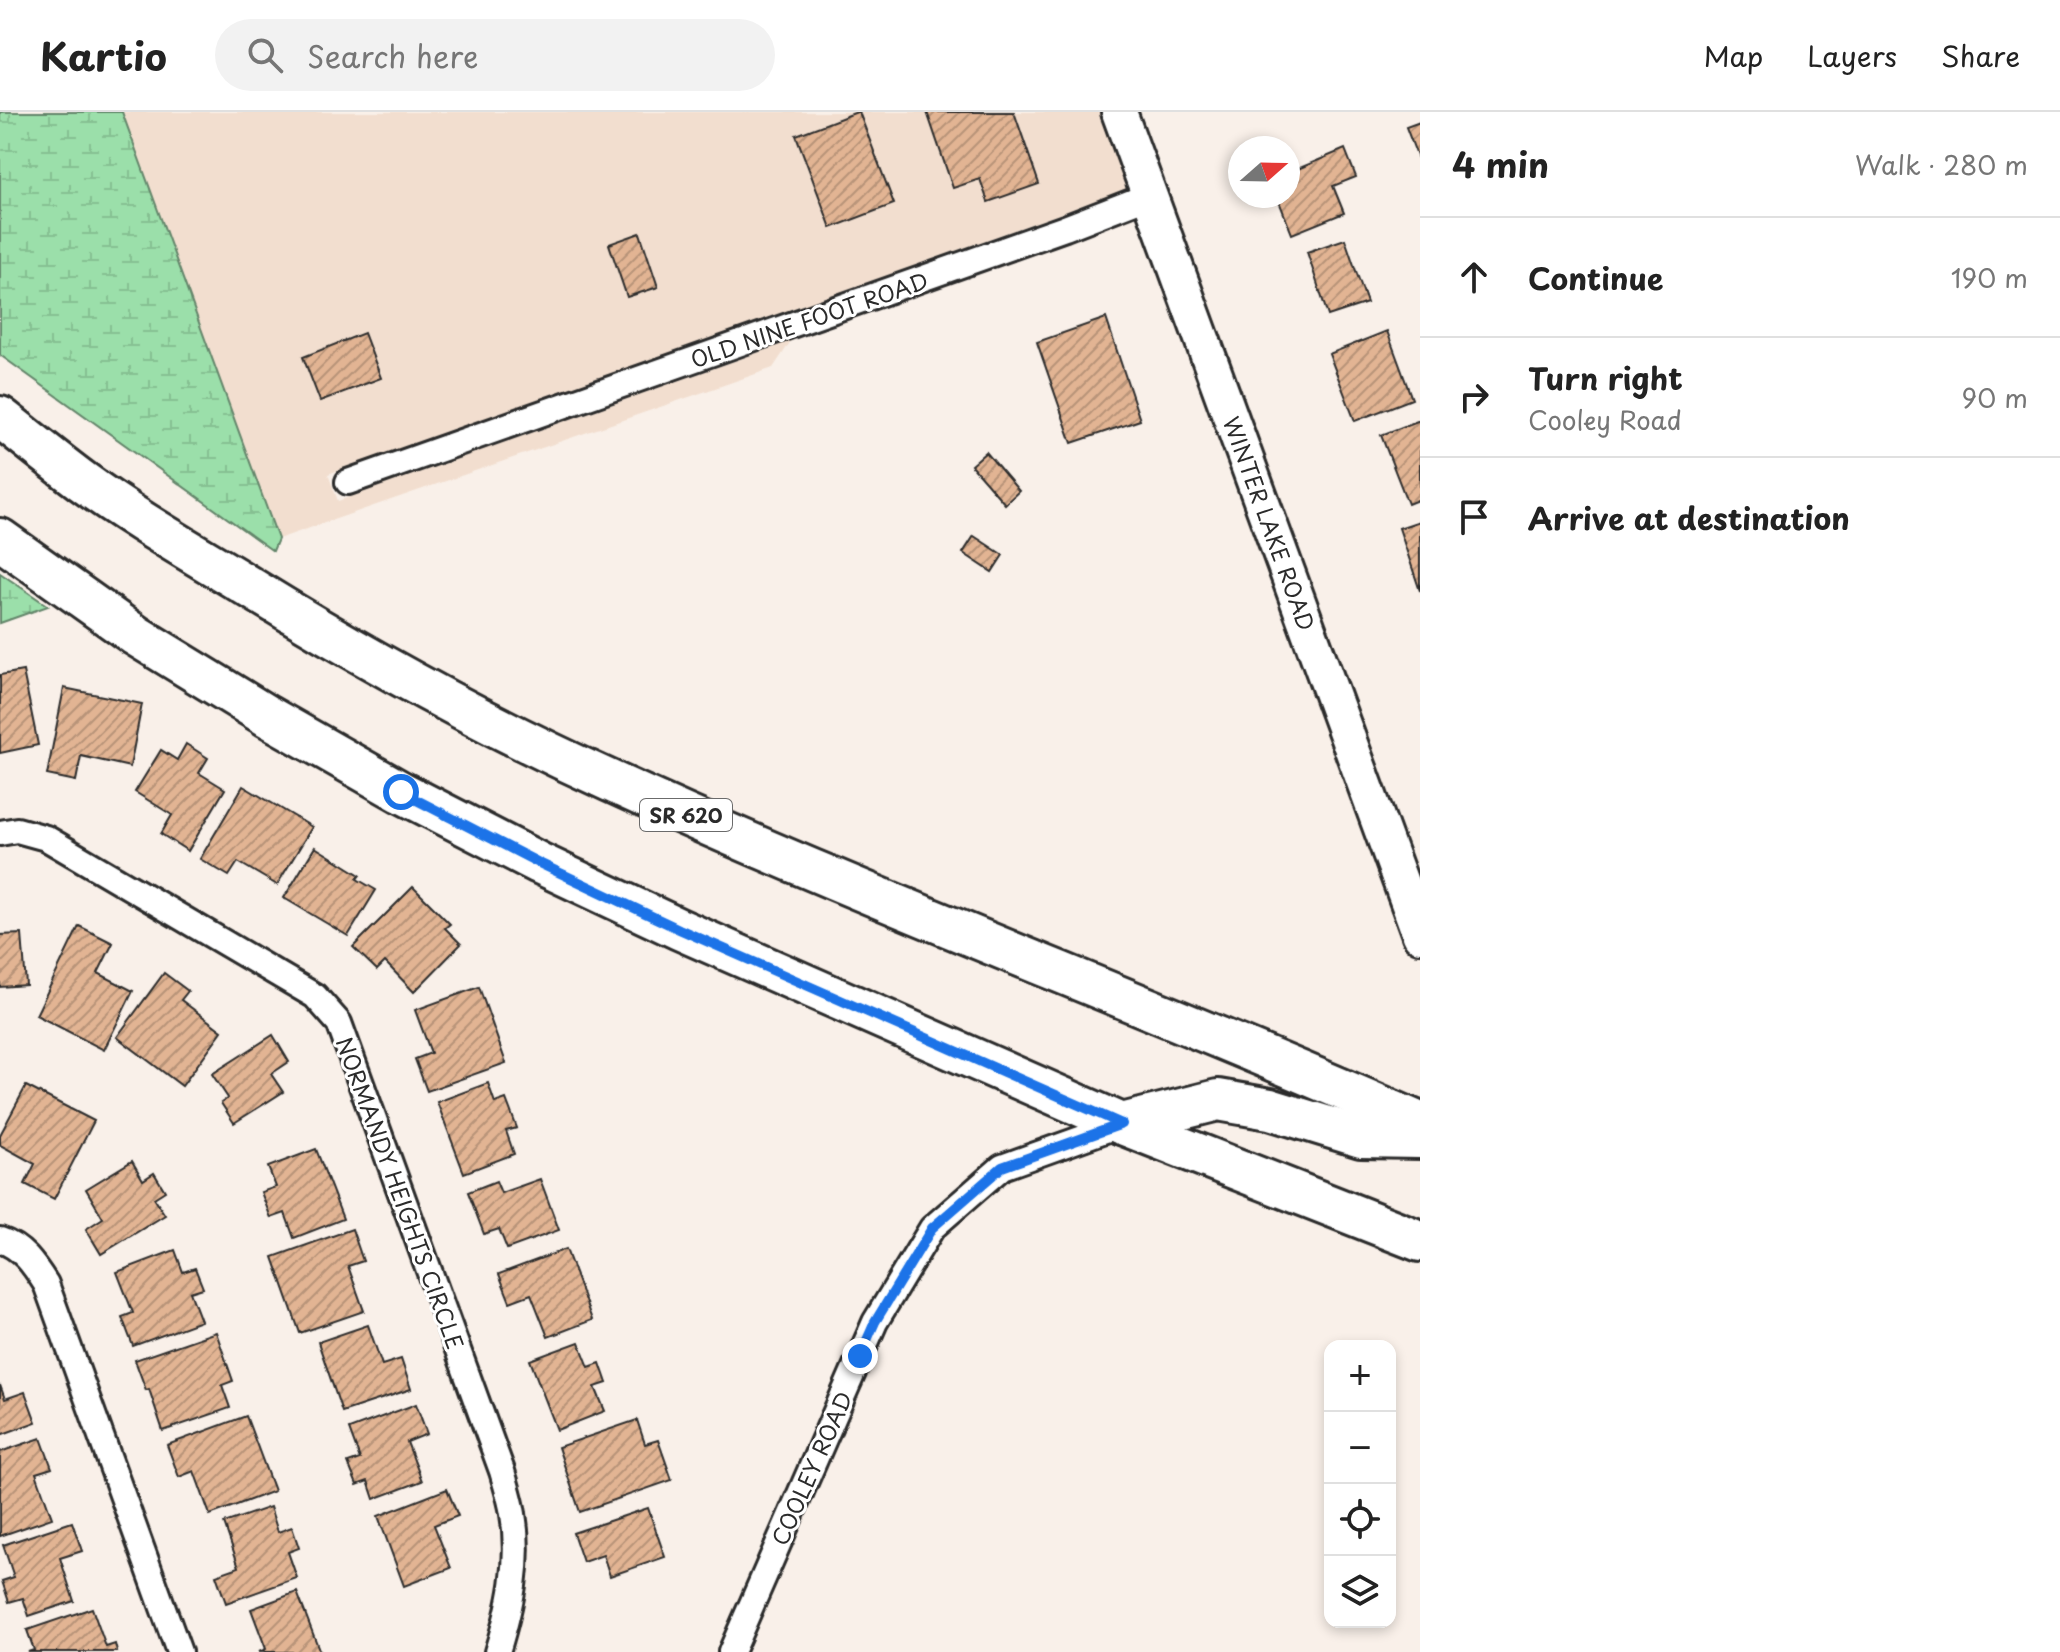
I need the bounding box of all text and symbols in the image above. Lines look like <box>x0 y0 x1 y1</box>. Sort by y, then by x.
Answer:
search box <box>215 19 775 91</box>
text: Kartio <box>40 27 167 84</box>
icon: search <box>243 33 287 77</box>
text: Search here <box>307 33 478 78</box>
text: Map <box>1703 34 1763 77</box>
text: Layers <box>1807 34 1897 77</box>
text: Share <box>1941 34 2020 77</box>
north arrow <box>1228 136 1300 208</box>
text: 4 min <box>1452 138 1549 190</box>
text: Walk · 280 m <box>1855 145 2028 184</box>
icon: ahead <box>1452 255 1496 299</box>
text: Continue <box>1528 255 1663 300</box>
text: 190 m <box>1951 258 2028 297</box>
street label: OLD NINE FOOT ROAD <box>686 263 932 375</box>
text: Turn right <box>1528 355 1683 400</box>
icon: right <box>1452 375 1496 419</box>
text: 90 m <box>1961 378 2028 417</box>
text: Cooley Road <box>1528 400 1682 439</box>
street label: WINTER LAKE ROAD <box>1216 411 1324 635</box>
icon: arrive <box>1452 495 1496 539</box>
text: Arrive at destination <box>1528 495 1850 540</box>
route start <box>383 774 419 810</box>
road number: SR 620 <box>640 799 732 831</box>
street label: NORMANDY HEIGHTS CIRCLE <box>329 1032 473 1354</box>
route end <box>842 1338 878 1374</box>
map controls <box>1324 1340 1396 1628</box>
button: + <box>1324 1340 1396 1412</box>
street label: COOLEY ROAD <box>762 1386 860 1550</box>
button: − <box>1324 1412 1396 1484</box>
button: locate <box>1324 1484 1396 1556</box>
button: layers <box>1324 1556 1396 1628</box>

